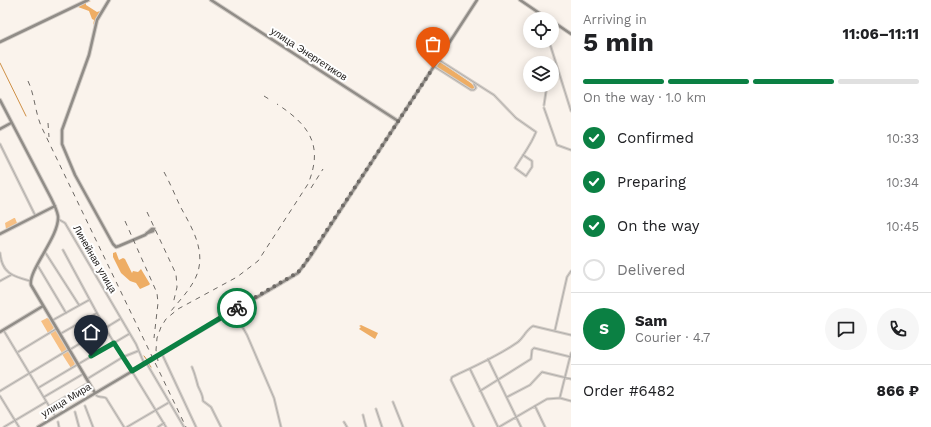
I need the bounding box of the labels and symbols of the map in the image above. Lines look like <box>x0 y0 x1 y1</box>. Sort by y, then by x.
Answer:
street label: улица Энергетиков <box>269 25 349 83</box>
pin <box>416 27 450 68</box>
street label: Линейная улица <box>71 223 119 295</box>
courier <box>217 288 257 328</box>
pin <box>74 315 108 356</box>
street label: улица Мира <box>39 381 93 419</box>

